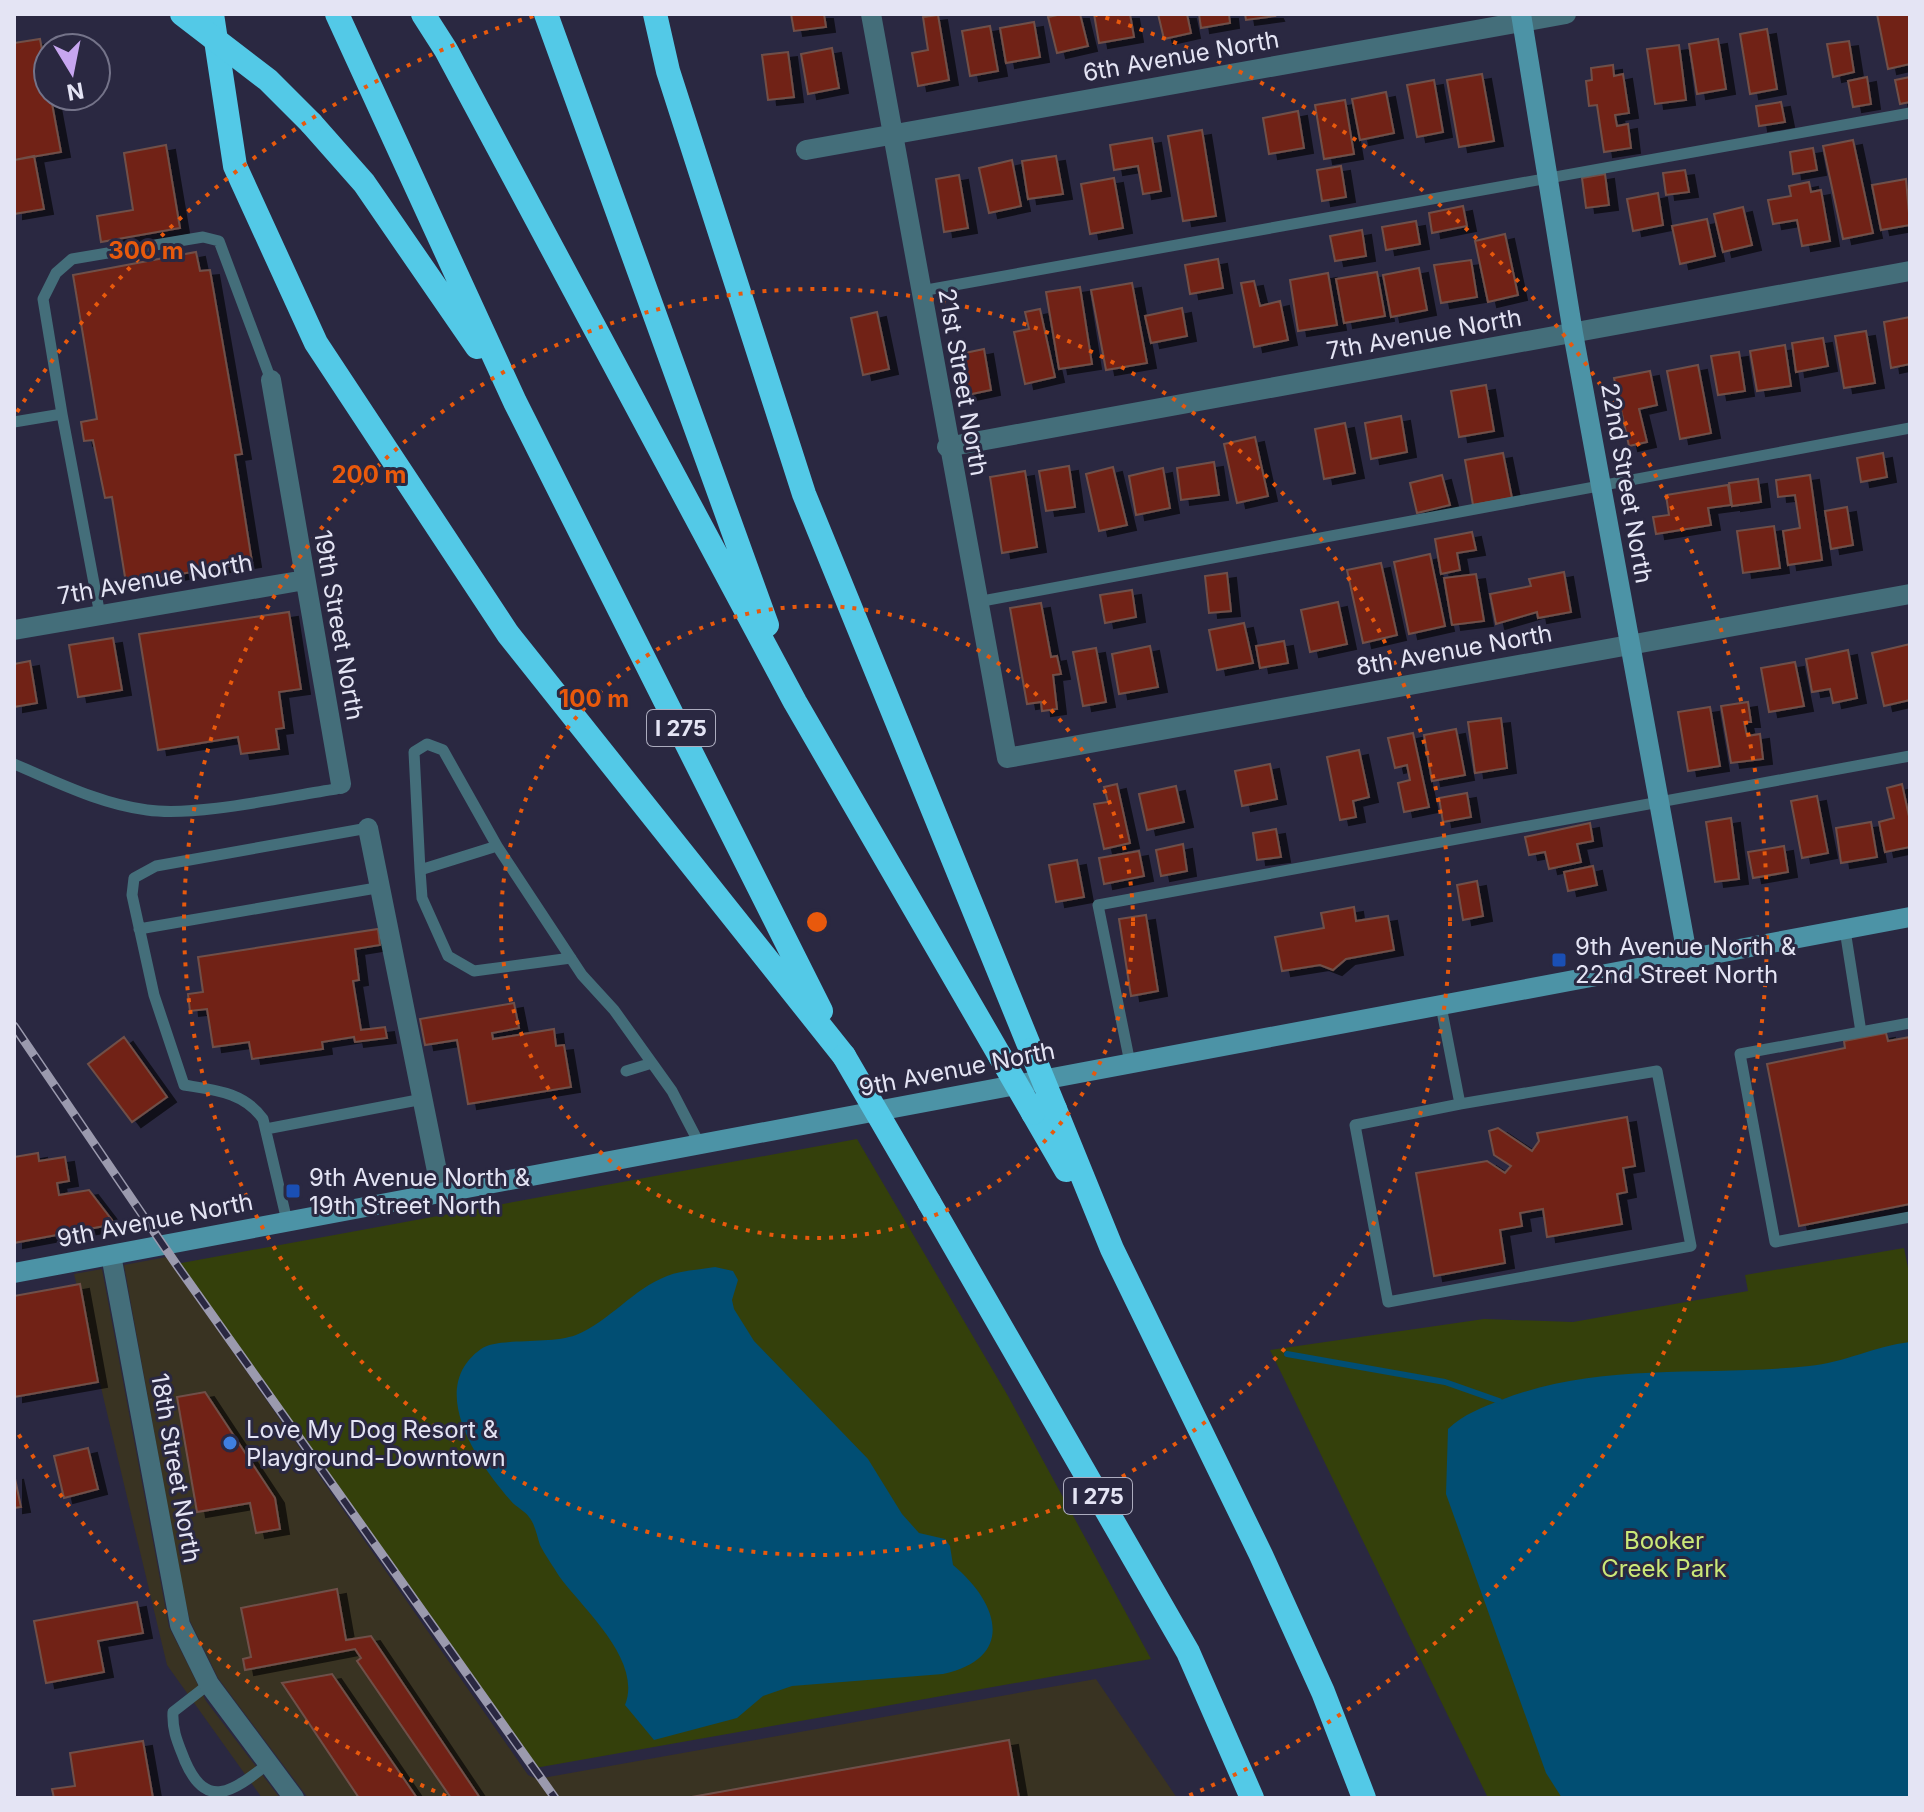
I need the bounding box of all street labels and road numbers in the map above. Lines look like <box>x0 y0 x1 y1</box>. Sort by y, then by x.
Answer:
street label: 6th Avenue North <box>1081 24 1281 88</box>
street label: 21st Street North <box>932 286 994 478</box>
street label: 7th Avenue North <box>1324 303 1524 365</box>
street label: 22nd Street North <box>1595 380 1659 586</box>
street label: 19th Street North <box>308 528 370 722</box>
street label: 7th Avenue North <box>55 548 255 610</box>
street label: 8th Avenue North <box>1354 618 1554 682</box>
road number: I 275 <box>647 710 715 746</box>
street label: 9th Avenue North <box>857 1036 1057 1102</box>
street label: 9th Avenue North <box>55 1187 255 1253</box>
street label: 18th Street North <box>145 1371 207 1565</box>
road number: I 275 <box>1064 1478 1132 1514</box>

